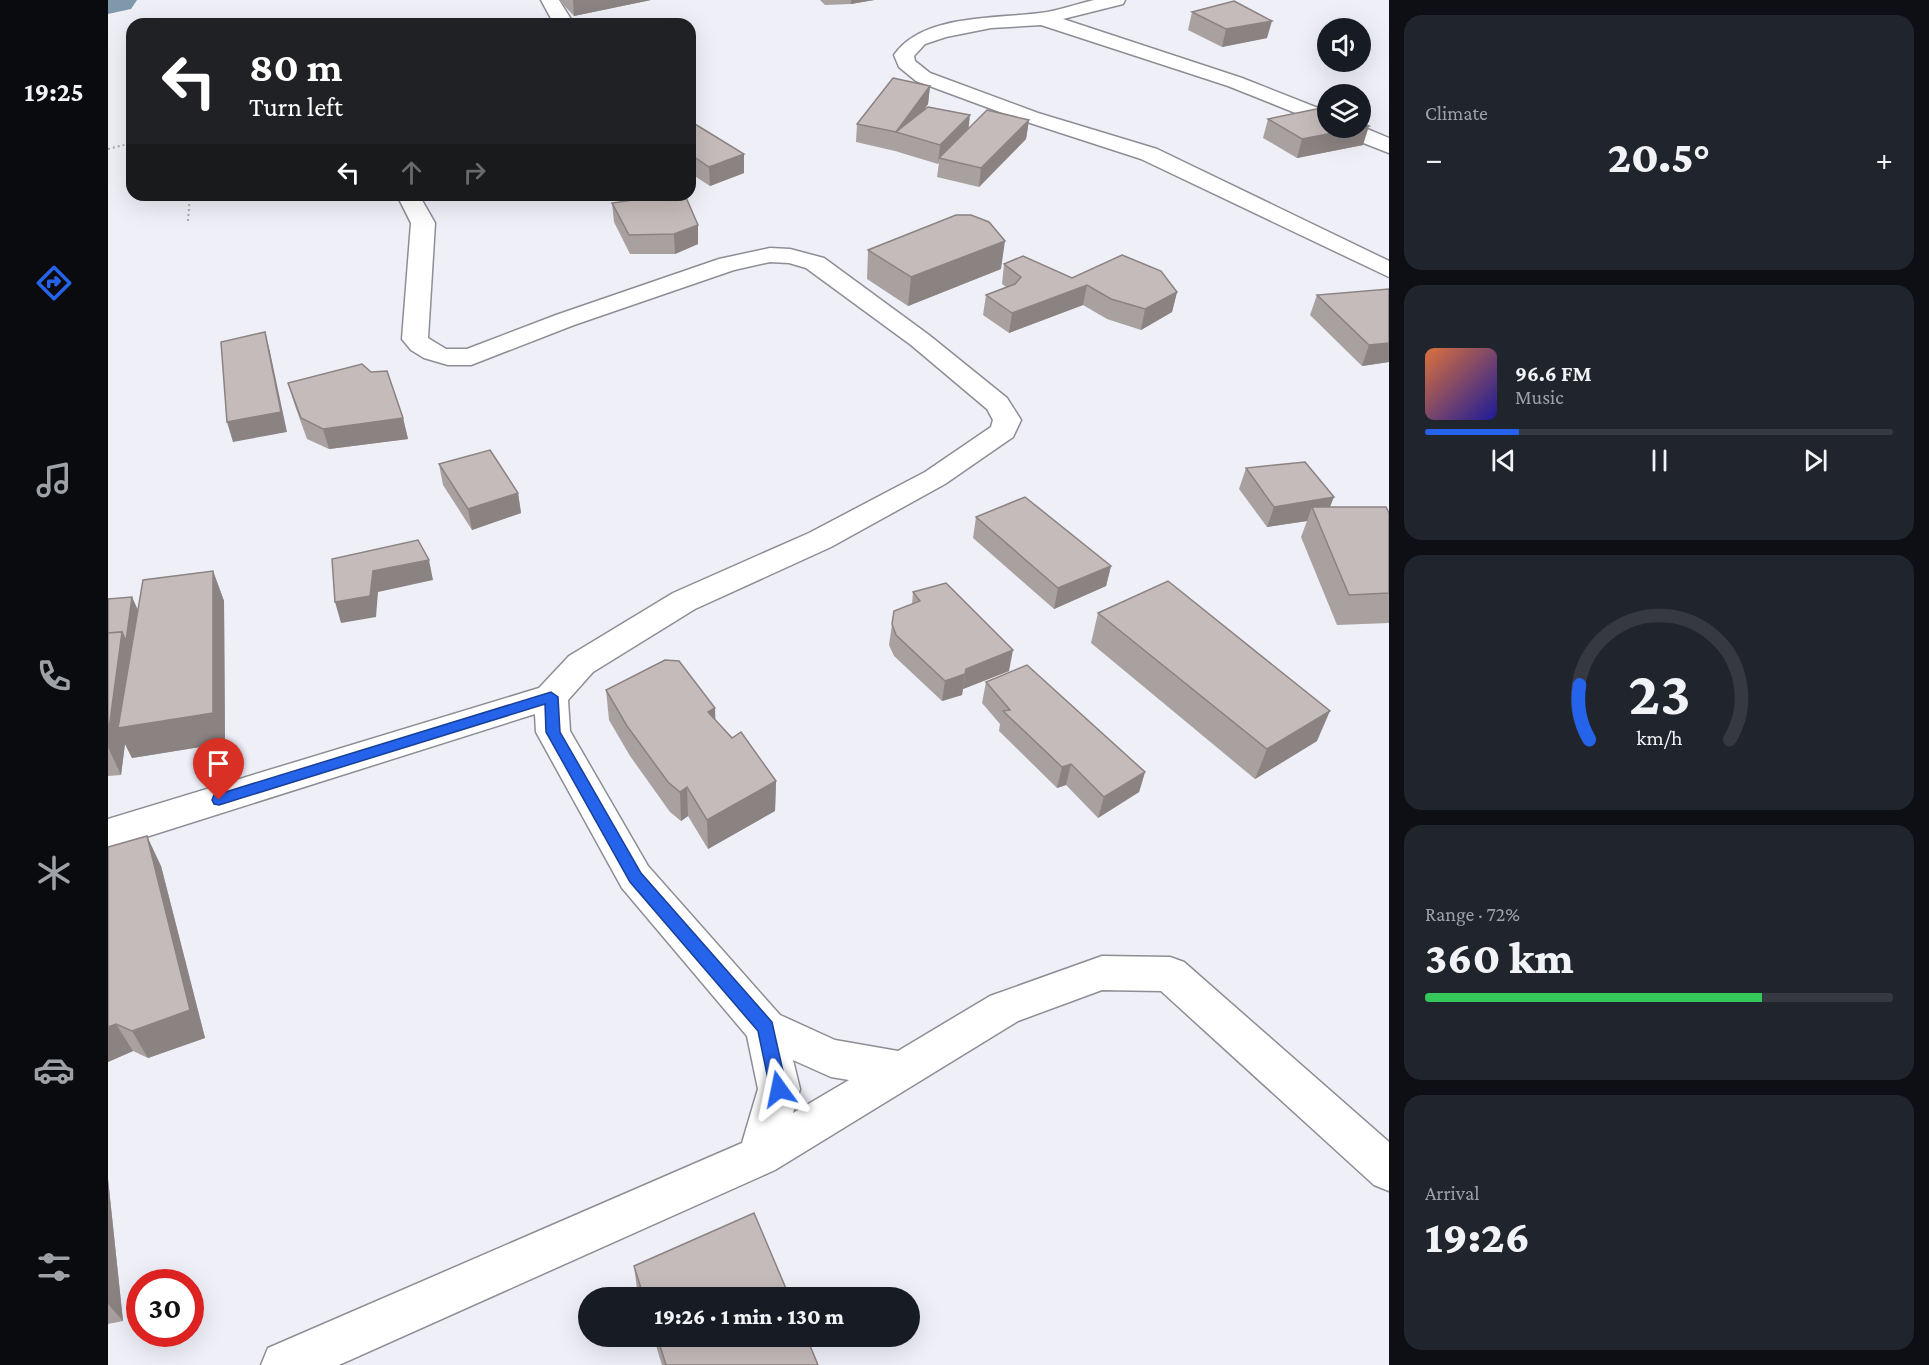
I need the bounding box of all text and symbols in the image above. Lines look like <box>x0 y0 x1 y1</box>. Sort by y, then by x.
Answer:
map controls <box>1317 18 1371 138</box>
button: sound <box>1317 18 1371 72</box>
icon: left <box>150 42 228 120</box>
text: 80 m <box>249 43 343 90</box>
text: 19:25 <box>24 77 84 107</box>
button: layers <box>1317 84 1371 138</box>
text: Turn left <box>249 92 343 122</box>
text: Climate <box>1425 102 1488 124</box>
text: 20.5° <box>1607 132 1711 182</box>
text: − <box>1425 140 1442 177</box>
text: + <box>1876 140 1893 177</box>
icon: left <box>332 156 365 189</box>
icon: ahead <box>395 156 428 189</box>
icon: right <box>458 156 491 189</box>
icon: directions <box>33 262 75 304</box>
text: 96.6 FM <box>1515 361 1592 386</box>
text: Music <box>1515 386 1564 408</box>
icon: previous <box>1487 444 1520 477</box>
icon: pause <box>1643 444 1676 477</box>
icon: next <box>1799 444 1832 477</box>
icon: music <box>33 459 75 501</box>
icon: phone <box>33 655 75 697</box>
text: 23 <box>1628 658 1690 727</box>
text: km/h <box>1636 726 1683 750</box>
pin <box>193 738 244 800</box>
icon: arrive <box>202 747 235 780</box>
icon: climate <box>33 852 75 894</box>
text: Range · 72% <box>1425 903 1520 925</box>
text: 360 km <box>1425 933 1574 983</box>
icon: car <box>33 1049 75 1091</box>
position arrow <box>747 1057 811 1121</box>
text: Arrival <box>1425 1182 1479 1204</box>
text: 19:26 <box>1425 1212 1530 1262</box>
icon: filters <box>33 1246 75 1288</box>
speed limit sign: 30 <box>126 1269 204 1347</box>
text: 19:26 · 1 min · 130 m <box>654 1304 844 1329</box>

